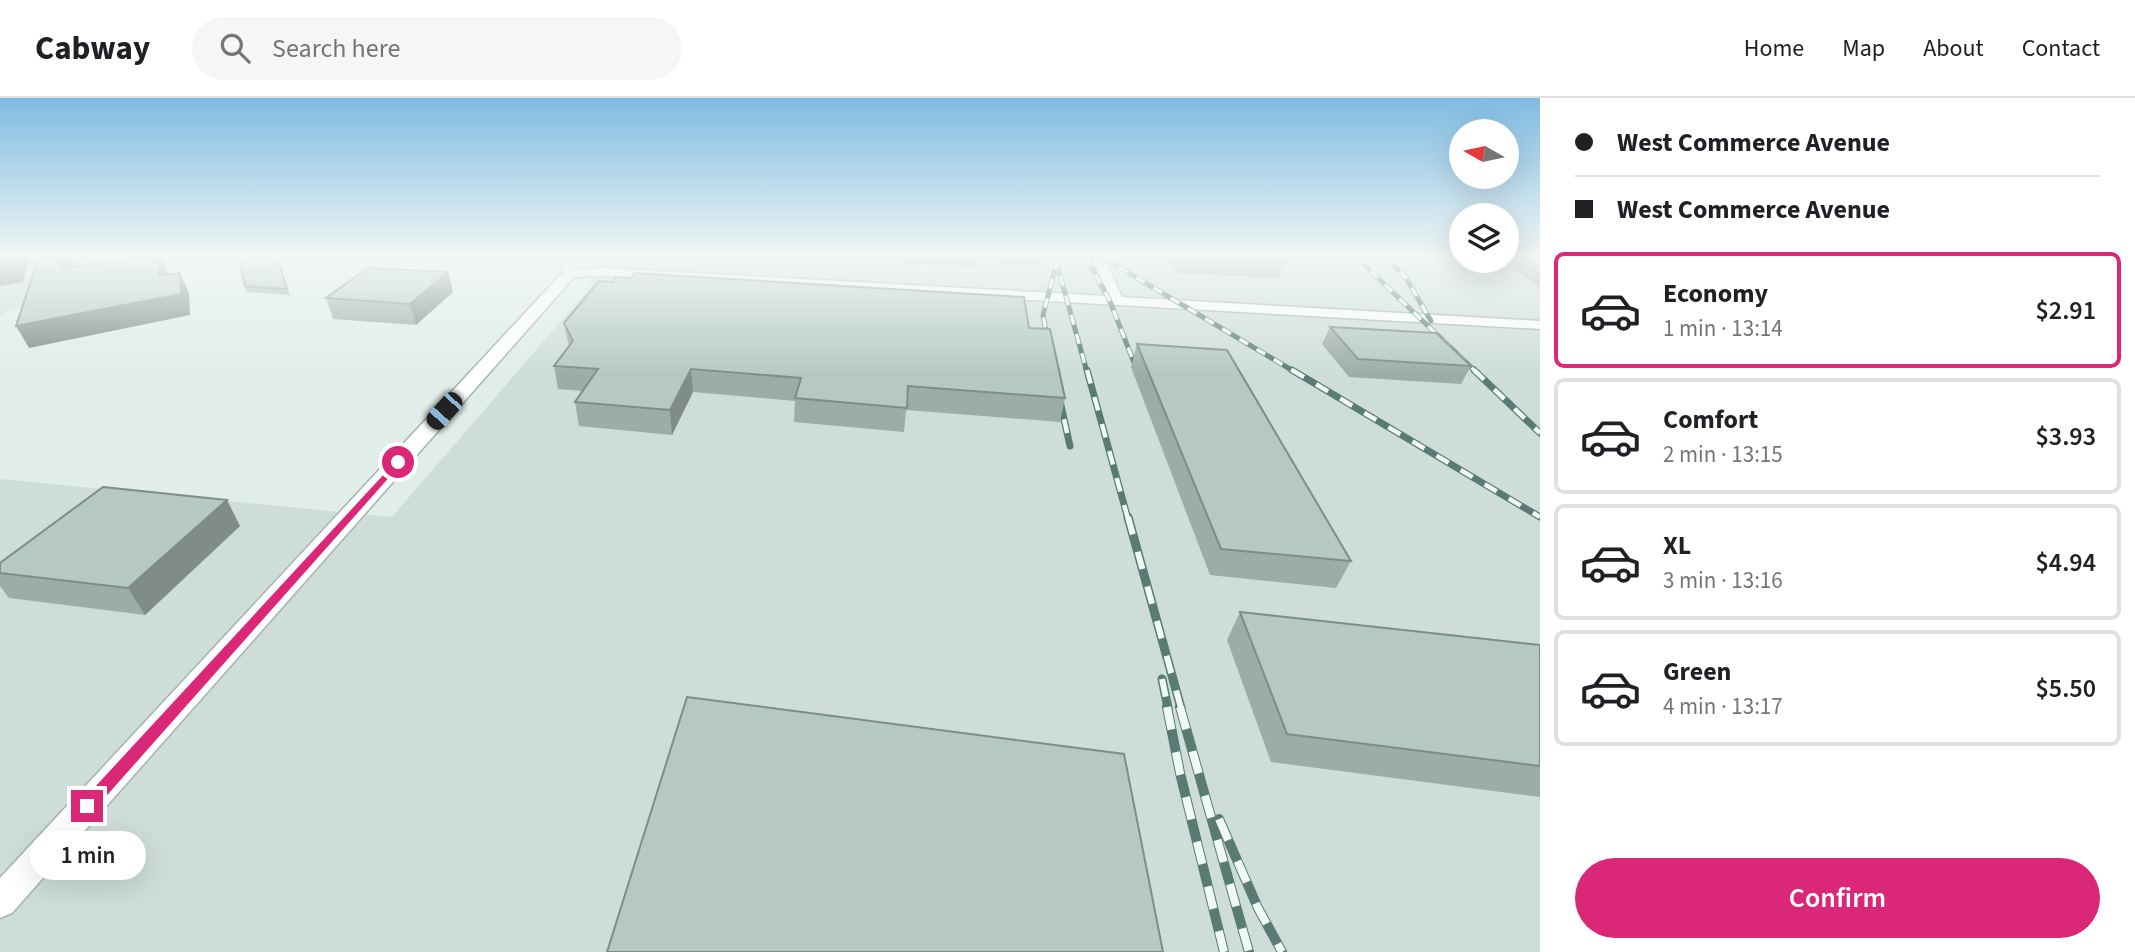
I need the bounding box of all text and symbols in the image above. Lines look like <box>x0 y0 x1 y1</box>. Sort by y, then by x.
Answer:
search box <box>192 17 682 80</box>
text: Cabway <box>35 25 150 72</box>
icon: search <box>216 29 254 67</box>
text: Search here <box>272 30 400 67</box>
text: Home <box>1744 31 1804 66</box>
text: Map <box>1842 31 1885 66</box>
text: About <box>1923 31 1984 66</box>
text: Contact <box>2022 31 2100 66</box>
north arrow <box>1449 119 1519 189</box>
map controls <box>1449 119 1519 273</box>
text: West Commerce Avenue <box>1617 124 1890 161</box>
text: West Commerce Avenue <box>1617 191 1890 228</box>
button: layers <box>1449 203 1519 273</box>
text: Economy <box>1663 275 1768 312</box>
icon: car <box>1579 279 1642 342</box>
text: $2.91 <box>2035 292 2096 329</box>
text: 1 min · 13:14 <box>1663 312 1783 345</box>
car <box>423 388 466 434</box>
text: Comfort <box>1663 401 1758 438</box>
icon: car <box>1579 405 1642 468</box>
text: $3.93 <box>2035 418 2096 455</box>
text: 2 min · 13:15 <box>1663 438 1783 471</box>
route start <box>382 446 414 478</box>
text: XL <box>1663 527 1691 564</box>
icon: car <box>1579 531 1642 594</box>
text: $4.94 <box>2035 544 2096 581</box>
text: 3 min · 13:16 <box>1663 564 1783 597</box>
text: Green <box>1663 653 1731 690</box>
icon: car <box>1579 657 1642 720</box>
text: $5.50 <box>2035 670 2096 707</box>
text: 4 min · 13:17 <box>1663 690 1783 723</box>
route end <box>71 790 103 822</box>
callout: 1 min <box>29 830 145 880</box>
text: 1 min <box>61 839 115 872</box>
button: Confirm <box>1575 858 2100 938</box>

